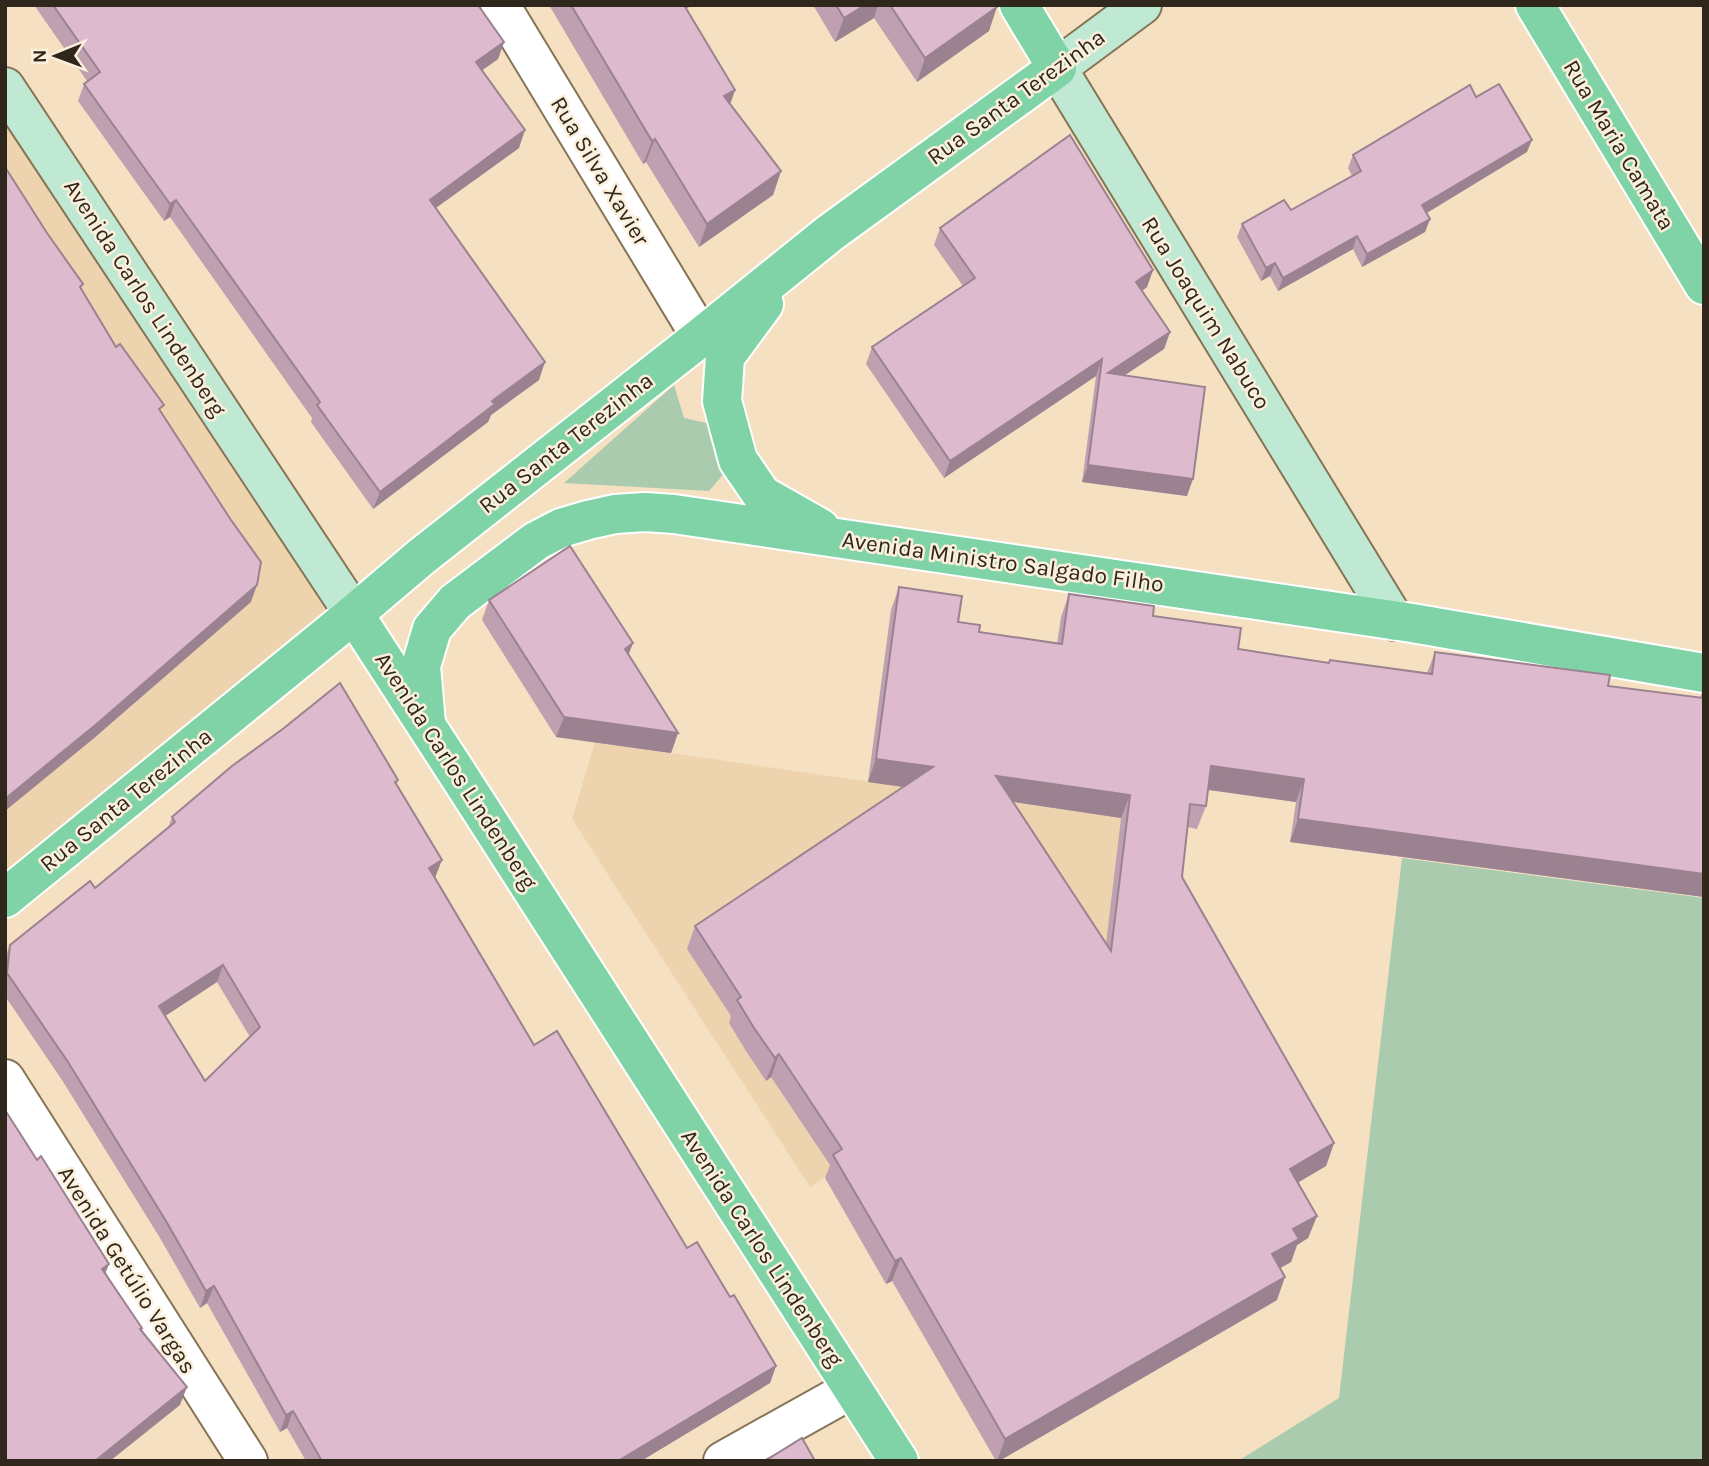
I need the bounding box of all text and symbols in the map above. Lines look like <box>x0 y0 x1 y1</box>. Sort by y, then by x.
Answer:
north arrow <box>21 21 91 91</box>
street label: Rua Santa Terezinha <box>922 23 1110 171</box>
text: N <box>29 49 51 63</box>
street label: Rua Maria Camata <box>1558 55 1680 235</box>
street label: Rua Silva Xavier <box>545 92 655 251</box>
street label: Avenida Carlos Lindenberg <box>58 174 232 422</box>
street label: Rua Joaquim Nabuco <box>1136 212 1276 414</box>
street label: Rua Santa Terezinha <box>474 367 658 519</box>
street label: Avenida Ministro Salgado Filho <box>840 526 1166 598</box>
street label: Avenida Carlos Lindenberg <box>369 647 543 895</box>
street label: Rua Santa Terezinha <box>35 722 217 878</box>
street label: Avenida Carlos Lindenberg <box>675 1124 849 1372</box>
street label: Avenida Getúlio Vargas <box>52 1161 202 1379</box>

